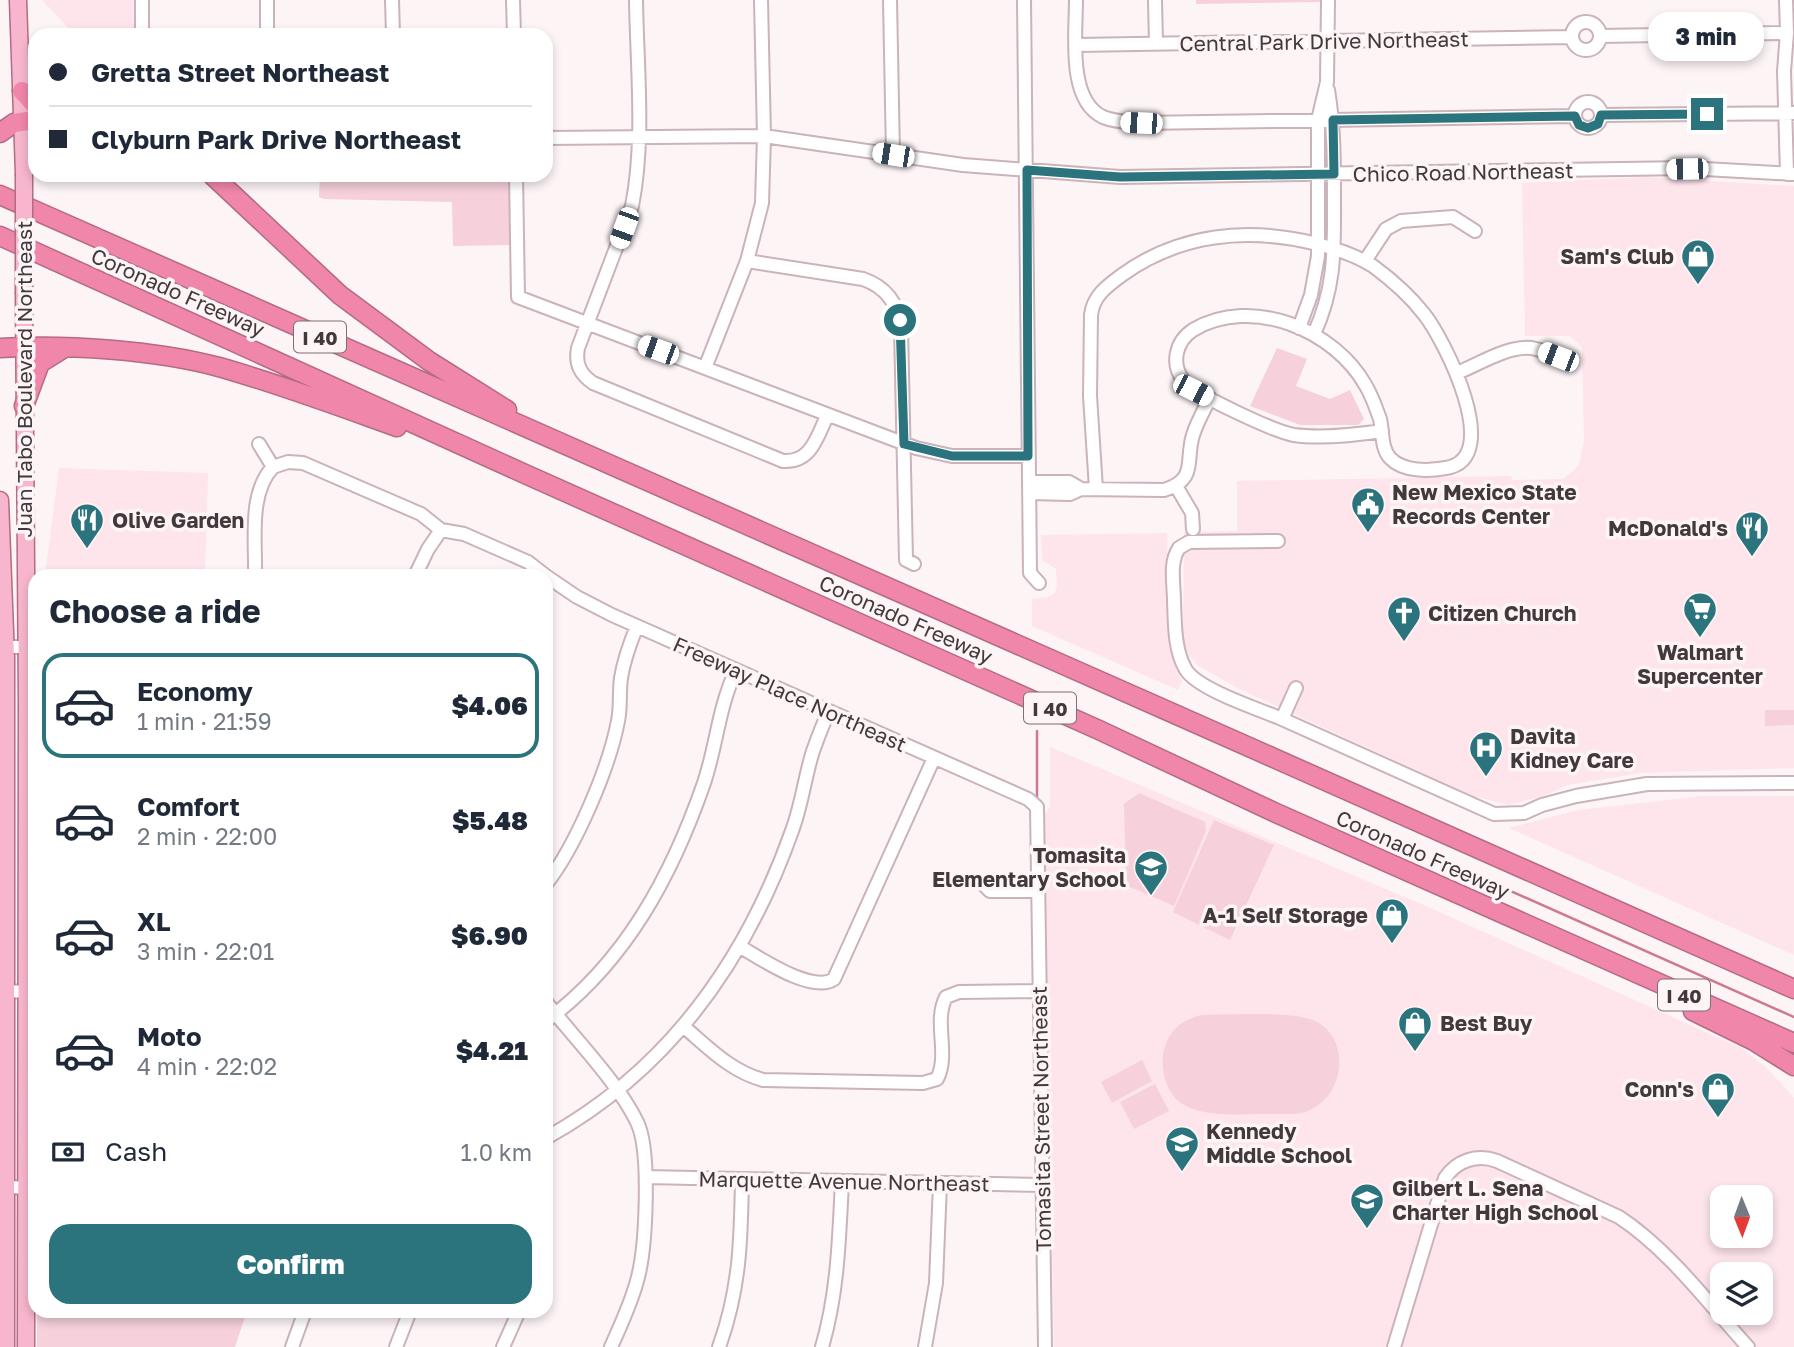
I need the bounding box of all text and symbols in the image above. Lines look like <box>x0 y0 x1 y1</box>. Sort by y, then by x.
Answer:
callout: 3 min <box>1649 12 1765 61</box>
text: 3 min <box>1676 22 1736 50</box>
street label: Central Park Drive Northeast <box>1179 25 1469 57</box>
text: Gretta Street Northeast <box>91 57 389 88</box>
route end <box>1691 98 1723 130</box>
car <box>1120 112 1163 134</box>
text: Clyburn Park Drive Northeast <box>91 124 461 155</box>
car <box>871 141 916 169</box>
street label: Chico Road Northeast <box>1352 157 1574 187</box>
car <box>1666 158 1709 180</box>
car <box>607 205 642 251</box>
street label: Juan Tabo Boulevard Northeast <box>11 221 37 538</box>
shop icon: Sam's Club <box>1679 237 1717 286</box>
street label: Coronado Freeway <box>87 242 269 342</box>
place label: Sam's Club <box>1560 243 1674 269</box>
route start <box>884 304 916 336</box>
road number: I 40 <box>294 322 346 352</box>
car <box>635 333 682 367</box>
car <box>1535 340 1582 374</box>
car <box>1170 371 1217 409</box>
place label: New Mexico State Records Center <box>1392 479 1577 529</box>
public building icon: New Mexico State Records Center <box>1349 485 1387 534</box>
restaurant icon: Olive Garden <box>68 501 106 550</box>
place label: Olive Garden <box>112 507 244 533</box>
restaurant icon: McDonald's <box>1733 509 1771 558</box>
place label: McDonald's <box>1608 515 1728 541</box>
street label: Coronado Freeway <box>815 569 997 669</box>
supermarket icon: Walmart Supercenter <box>1681 590 1719 639</box>
text: Choose a ride <box>49 592 261 630</box>
church icon: Citizen Church <box>1385 594 1423 643</box>
place label: Citizen Church <box>1428 600 1577 626</box>
street label: Freeway Place Northeast <box>669 631 911 757</box>
place label: Walmart Supercenter <box>1637 639 1763 689</box>
icon: car <box>53 674 116 737</box>
text: Economy <box>137 676 253 707</box>
text: $4.06 <box>451 690 528 721</box>
road number: I 40 <box>1024 692 1076 723</box>
text: 1 min · 21:59 <box>137 707 272 735</box>
place label: Davita Kidney Care <box>1510 723 1634 773</box>
hospital icon: Davita Kidney Care <box>1467 729 1505 778</box>
icon: car <box>53 789 116 852</box>
text: Comfort <box>137 791 240 822</box>
street label: Coronado Freeway <box>1332 804 1514 904</box>
text: $5.48 <box>452 805 528 836</box>
text: 2 min · 22:00 <box>137 822 277 850</box>
place label: Tomasita Elementary School <box>932 842 1126 892</box>
school or university icon: Tomasita Elementary School <box>1132 848 1170 897</box>
shop icon: A-1 Self Storage <box>1373 896 1411 945</box>
place label: A-1 Self Storage <box>1203 902 1368 928</box>
icon: car <box>53 904 116 967</box>
text: XL <box>137 906 171 937</box>
text: $6.90 <box>451 920 528 951</box>
text: 3 min · 22:01 <box>137 937 274 965</box>
road number: I 40 <box>1658 979 1710 1010</box>
street label: Tomasita Street Northeast <box>1026 986 1056 1252</box>
shop icon: Best Buy <box>1396 1004 1434 1053</box>
place label: Best Buy <box>1440 1010 1533 1036</box>
icon: car <box>53 1019 116 1082</box>
text: Moto <box>137 1021 202 1052</box>
text: $4.21 <box>456 1035 528 1066</box>
text: 4 min · 22:02 <box>137 1052 277 1080</box>
shop icon: Conn's <box>1699 1070 1737 1119</box>
place label: Conn's <box>1624 1076 1694 1102</box>
place label: Kennedy Middle School <box>1206 1118 1352 1168</box>
school or university icon: Kennedy Middle School <box>1163 1124 1201 1173</box>
icon: cash <box>49 1133 87 1171</box>
text: Cash <box>105 1136 167 1167</box>
text: 1.0 km <box>461 1138 532 1166</box>
street label: Marquette Avenue Northeast <box>698 1165 990 1197</box>
place label: Gilbert L. Sena Charter High School <box>1392 1175 1598 1225</box>
school or university icon: Gilbert L. Sena Charter High School <box>1348 1181 1386 1230</box>
north arrow <box>1710 1185 1773 1248</box>
map controls <box>1710 1185 1773 1325</box>
button: Confirm <box>49 1224 532 1304</box>
button: layers <box>1710 1262 1773 1325</box>

